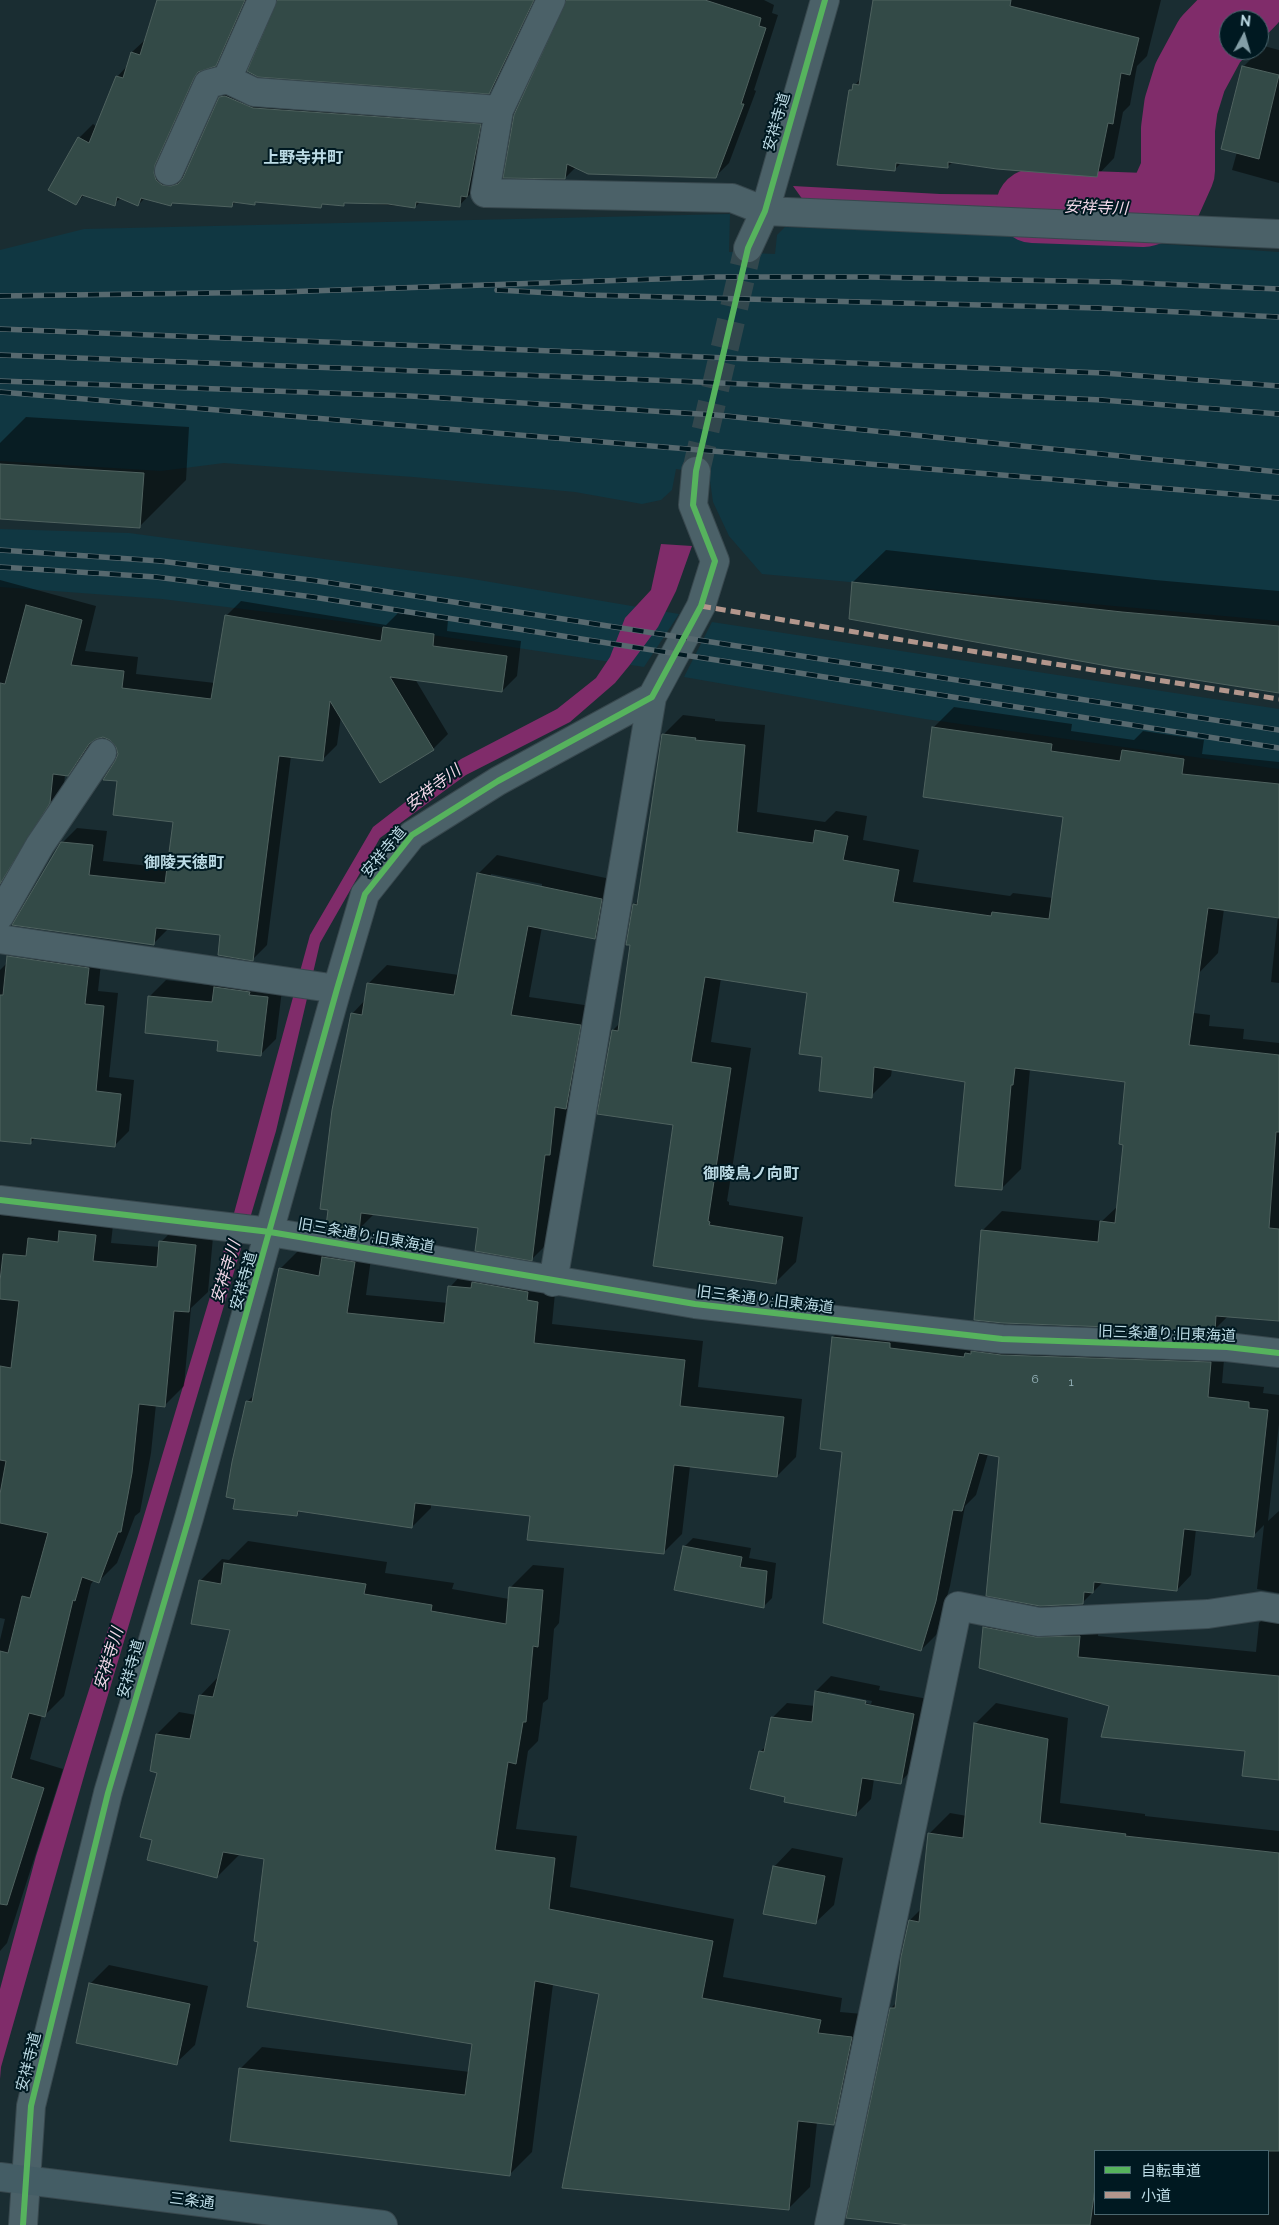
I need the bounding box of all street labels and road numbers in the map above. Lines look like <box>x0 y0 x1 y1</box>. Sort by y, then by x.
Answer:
street label: 安祥寺道 <box>760 91 794 153</box>
street label: 安祥寺道 <box>358 823 410 881</box>
street label: 旧三条通り;旧東海道 <box>296 1215 436 1257</box>
street label: 安祥寺道 <box>227 1250 261 1312</box>
street label: 旧三条通り;旧東海道 <box>695 1283 835 1317</box>
street label: 旧三条通り;旧東海道 <box>1098 1323 1236 1345</box>
street label: 安祥寺道 <box>114 1638 148 1700</box>
street label: 安祥寺道 <box>13 2031 45 2093</box>
street label: 三条通 <box>169 2189 215 2213</box>

